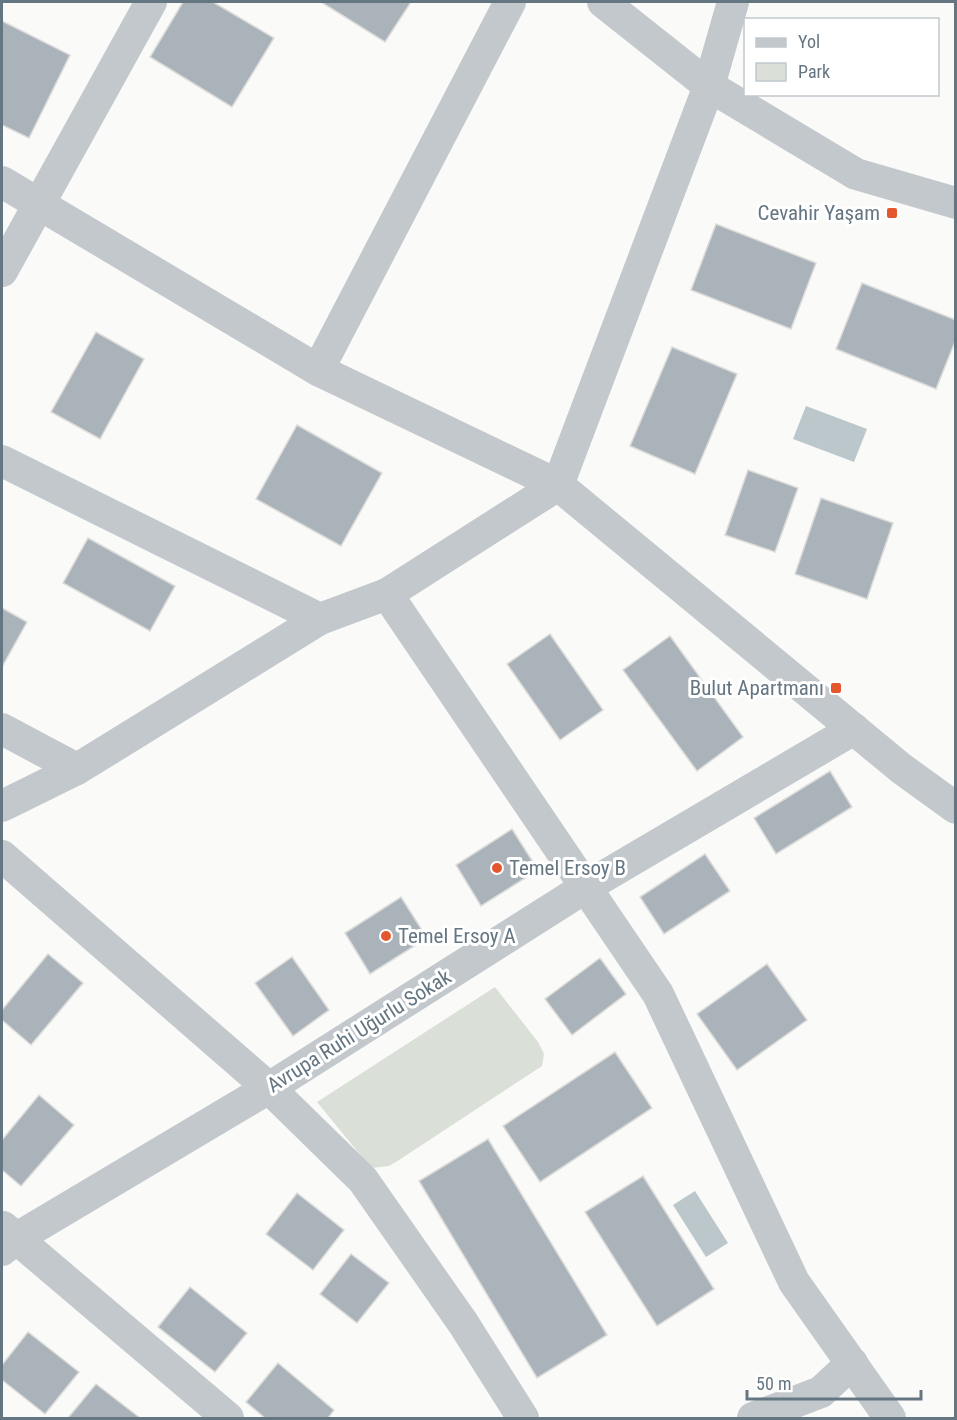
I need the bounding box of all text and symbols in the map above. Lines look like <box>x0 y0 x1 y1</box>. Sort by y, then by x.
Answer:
legend <box>744 18 939 96</box>
text: Yol <box>798 31 820 52</box>
text: Park <box>798 61 830 82</box>
place label: Cevahir Yaşam <box>758 201 880 225</box>
marker: Cevahir Yaşam <box>885 206 899 220</box>
place label: Bulut Apartmanı <box>690 676 824 700</box>
marker: Bulut Apartmanı <box>829 681 843 695</box>
place label: Temel Ersoy B <box>509 856 626 880</box>
marker: Temel Ersoy B <box>490 861 504 875</box>
place label: Temel Ersoy A <box>398 924 516 948</box>
marker: Temel Ersoy A <box>379 929 393 943</box>
street label: Avrupa Ruhi Uğurlu Sokak <box>263 964 456 1097</box>
scale bar <box>747 1363 921 1401</box>
text: 50 m <box>756 1373 791 1394</box>

